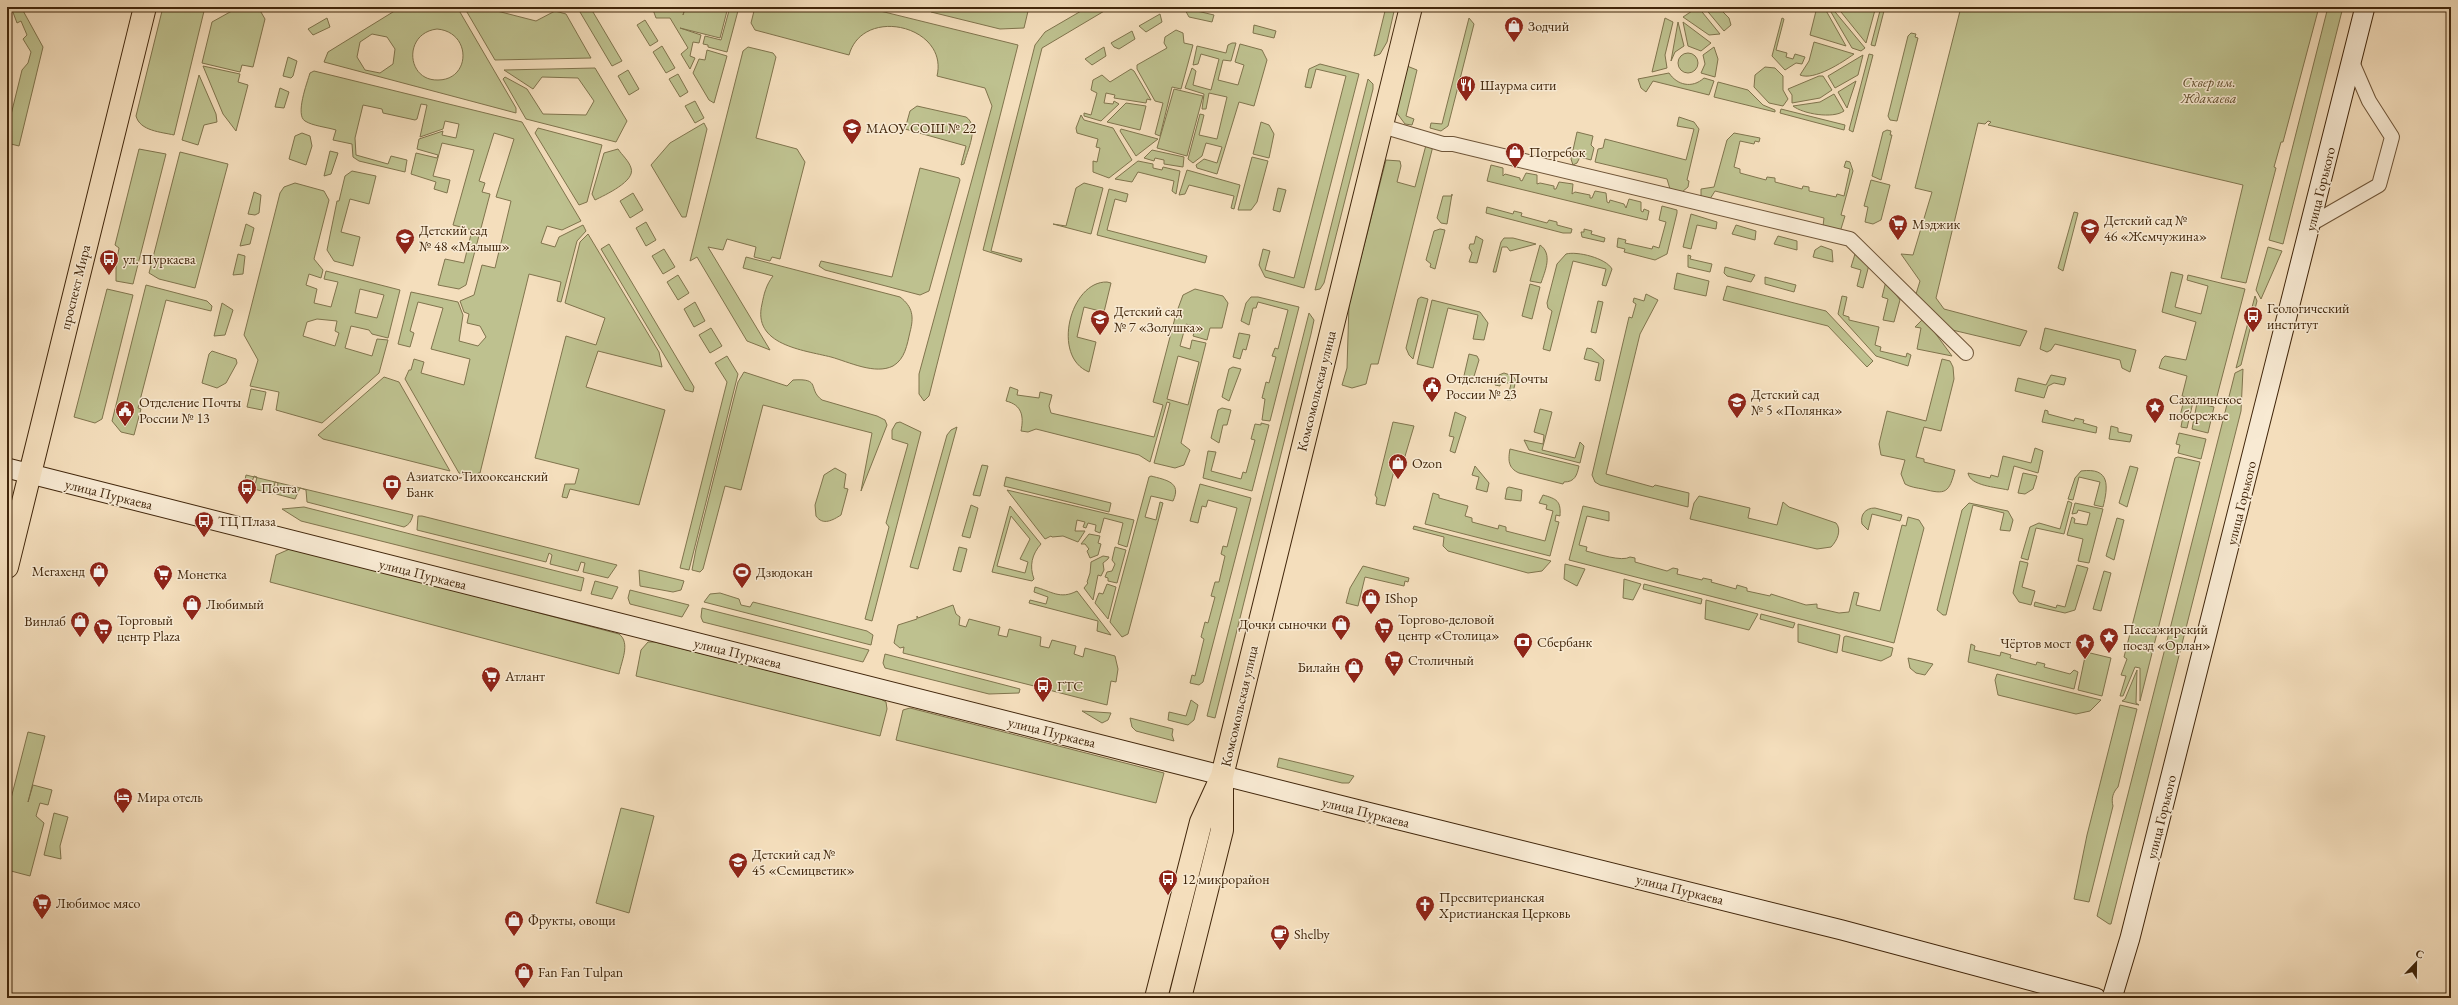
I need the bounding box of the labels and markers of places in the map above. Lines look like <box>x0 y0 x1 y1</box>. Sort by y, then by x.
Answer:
shop icon: Зодчий <box>1503 15 1525 43</box>
place label: Зодчий <box>1528 17 1570 35</box>
restaurant icon: Шаурма сити <box>1455 74 1477 102</box>
place label: Шаурма сити <box>1480 76 1557 94</box>
school or university icon: МАОУ СОШ № 22 <box>841 117 863 145</box>
place label: МАОУ СОШ № 22 <box>866 119 976 137</box>
shop icon: Погребок <box>1504 141 1526 169</box>
place label: Погребок <box>1529 143 1586 161</box>
place label: Детский сад № 46 «Жемчужина» <box>2104 211 2207 245</box>
supermarket icon: Мэджик <box>1887 213 1909 241</box>
place label: Мэджик <box>1912 215 1961 233</box>
school or university icon: Детский сад № 46 «Жемчужина» <box>2079 217 2101 245</box>
place label: Детский сад № 48 «Малыш» <box>419 221 510 255</box>
school or university icon: Детский сад № 48 «Малыш» <box>394 227 416 255</box>
bus stop icon: ул. Пуркаева <box>98 248 120 276</box>
place label: ул. Пуркаева <box>123 250 196 268</box>
place label: Геологический институт <box>2267 299 2350 333</box>
place label: Детский сад № 7 «Золушка» <box>1114 302 1203 336</box>
bus stop icon: Геологический институт <box>2242 305 2264 333</box>
school or university icon: Детский сад № 7 «Золушка» <box>1089 308 1111 336</box>
place label: Отделение Почты России № 23 <box>1446 369 1549 403</box>
public building icon: Отделение Почты России № 23 <box>1421 375 1443 403</box>
place label: Детский сад № 5 «Полянка» <box>1751 385 1843 419</box>
place label: Сахалинское побережье <box>2169 390 2242 424</box>
school or university icon: Детский сад № 5 «Полянка» <box>1726 391 1748 419</box>
place label: Отделение Почты России № 13 <box>139 393 242 427</box>
place icon: Сахалинское побережье <box>2144 396 2166 424</box>
public building icon: Отделение Почты России № 13 <box>114 399 136 427</box>
shop icon: Ozon <box>1387 452 1409 480</box>
place label: Ozon <box>1412 454 1443 472</box>
place label: Азиатско-Тихоокеанский Банк <box>405 467 549 501</box>
bank icon: Азиатско-Тихоокеанский Банк <box>381 473 403 501</box>
bus stop icon: Почта <box>236 477 258 505</box>
place label: Почта <box>261 479 298 497</box>
bus stop icon: ТЦ Плаза <box>193 510 215 538</box>
place label: ТЦ Плаза <box>218 512 276 530</box>
shop icon: Мегахенд <box>88 560 110 588</box>
sports icon: Дзюдокан <box>731 561 753 589</box>
place label: Мегахенд <box>32 562 86 580</box>
supermarket icon: Монетка <box>152 563 174 591</box>
place label: Дзюдокан <box>756 563 813 581</box>
place label: Монетка <box>177 565 227 583</box>
shop icon: IShop <box>1360 587 1382 615</box>
place label: IShop <box>1385 589 1418 607</box>
shop icon: Любимый <box>181 593 203 621</box>
place label: Любимый <box>206 595 264 613</box>
shop icon: Винлаб <box>69 610 91 638</box>
place label: Торгово-деловой центр «Столица» <box>1398 610 1500 644</box>
place label: Торговый центр Plaza <box>117 611 180 645</box>
place label: Винлаб <box>24 612 66 630</box>
shop icon: Дочки сыночки <box>1330 613 1352 641</box>
place label: Дочки сыночки <box>1238 615 1328 633</box>
supermarket icon: Торгово-деловой центр «Столица» <box>1373 616 1395 644</box>
supermarket icon: Торговый центр Plaza <box>92 617 114 645</box>
place label: Пассажирский поезд «Орлан» <box>2123 620 2211 654</box>
place icon: Пассажирский поезд «Орлан» <box>2098 626 2120 654</box>
bank icon: Сбербанк <box>1512 631 1534 659</box>
place icon: Чёртов мост <box>2074 632 2096 660</box>
place label: Сбербанк <box>1537 633 1593 651</box>
place label: Чёртов мост <box>2000 634 2071 652</box>
supermarket icon: Столичный <box>1383 649 1405 677</box>
place label: Столичный <box>1408 651 1475 669</box>
shop icon: Билайн <box>1343 656 1365 684</box>
place label: Билайн <box>1297 658 1340 676</box>
supermarket icon: Атлант <box>480 665 502 693</box>
place label: Атлант <box>504 667 545 685</box>
bus stop icon: ГТС <box>1032 675 1054 703</box>
place label: ГТС <box>1057 677 1083 695</box>
hotel icon: Мира отель <box>112 786 134 814</box>
place label: Мира отель <box>137 788 203 806</box>
place label: Детский сад № 45 «Семицветик» <box>752 845 855 879</box>
school or university icon: Детский сад № 45 «Семицветик» <box>727 851 749 879</box>
bus stop icon: 12 микрорайон <box>1157 868 1179 896</box>
place label: 12 микрорайон <box>1182 870 1269 888</box>
place label: Пресвитерианская Христианская Церковь <box>1438 888 1571 922</box>
supermarket icon: Любимое мясо <box>31 892 53 920</box>
place label: Любимое мясо <box>56 894 141 912</box>
church icon: Пресвитерианская Христианская Церковь <box>1414 894 1436 922</box>
shop icon: Фрукты, овощи <box>503 909 525 937</box>
place label: Фрукты, овощи <box>528 911 616 929</box>
cafe icon: Shelby <box>1269 923 1291 951</box>
place label: Shelby <box>1294 925 1330 943</box>
shop icon: Fan Fan Tulpan <box>513 961 535 989</box>
place label: Fan Fan Tulpan <box>538 963 624 981</box>

